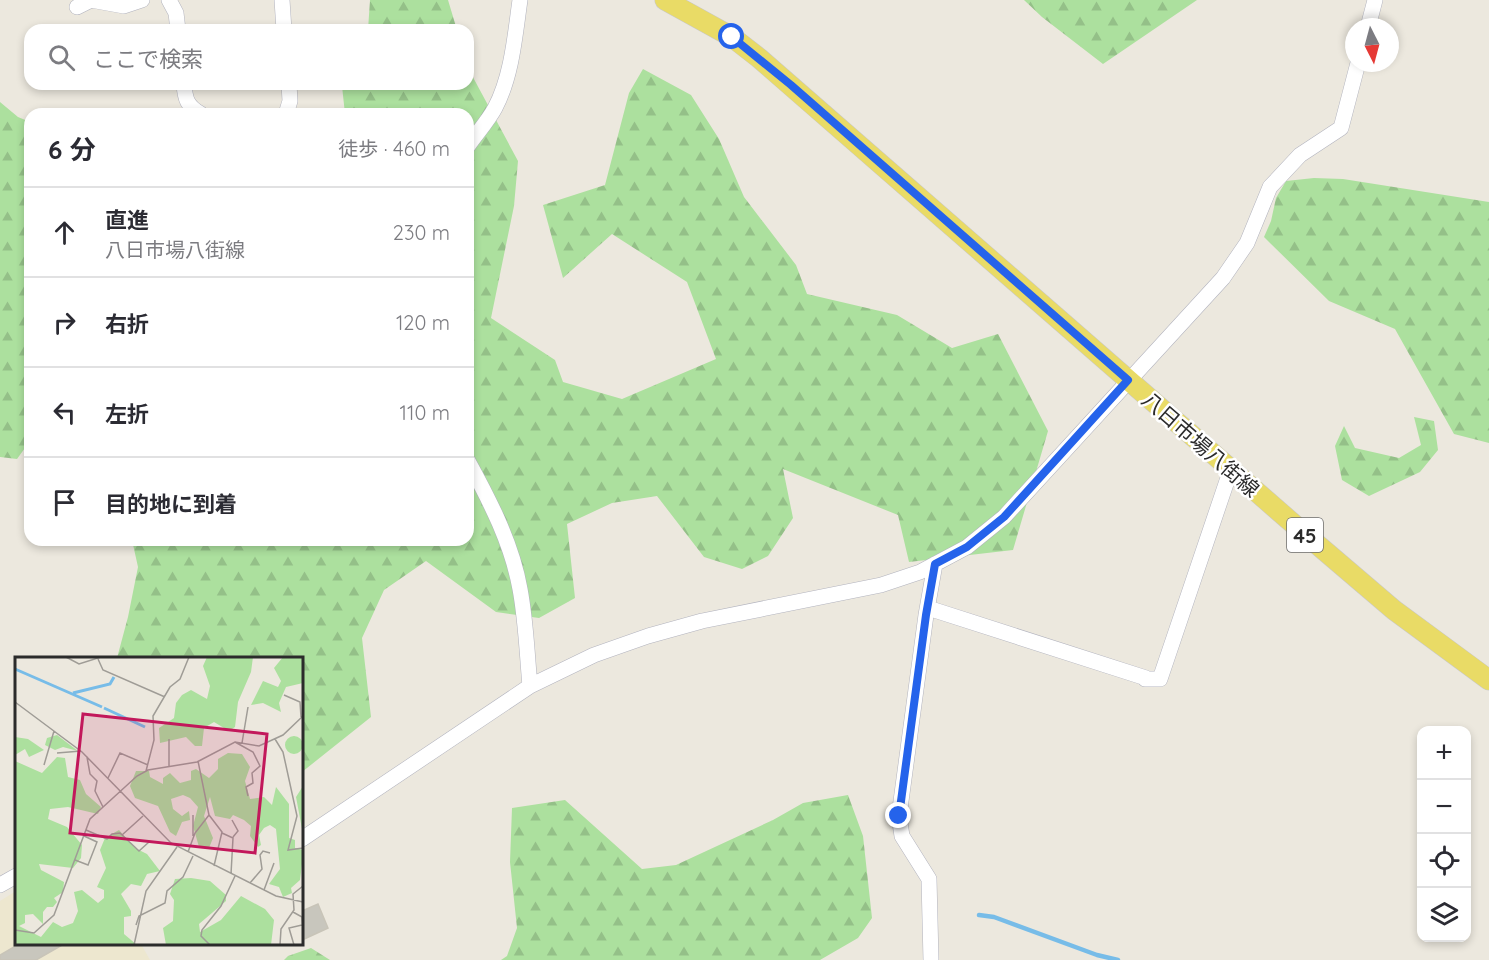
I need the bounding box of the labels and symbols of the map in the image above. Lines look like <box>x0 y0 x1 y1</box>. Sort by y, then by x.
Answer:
north arrow <box>1345 18 1399 72</box>
route start <box>718 23 744 49</box>
street label: 八日市場八街線 <box>1137 386 1265 502</box>
road number: 45 <box>1287 518 1323 552</box>
inset map <box>15 657 303 945</box>
route end <box>885 802 911 828</box>

